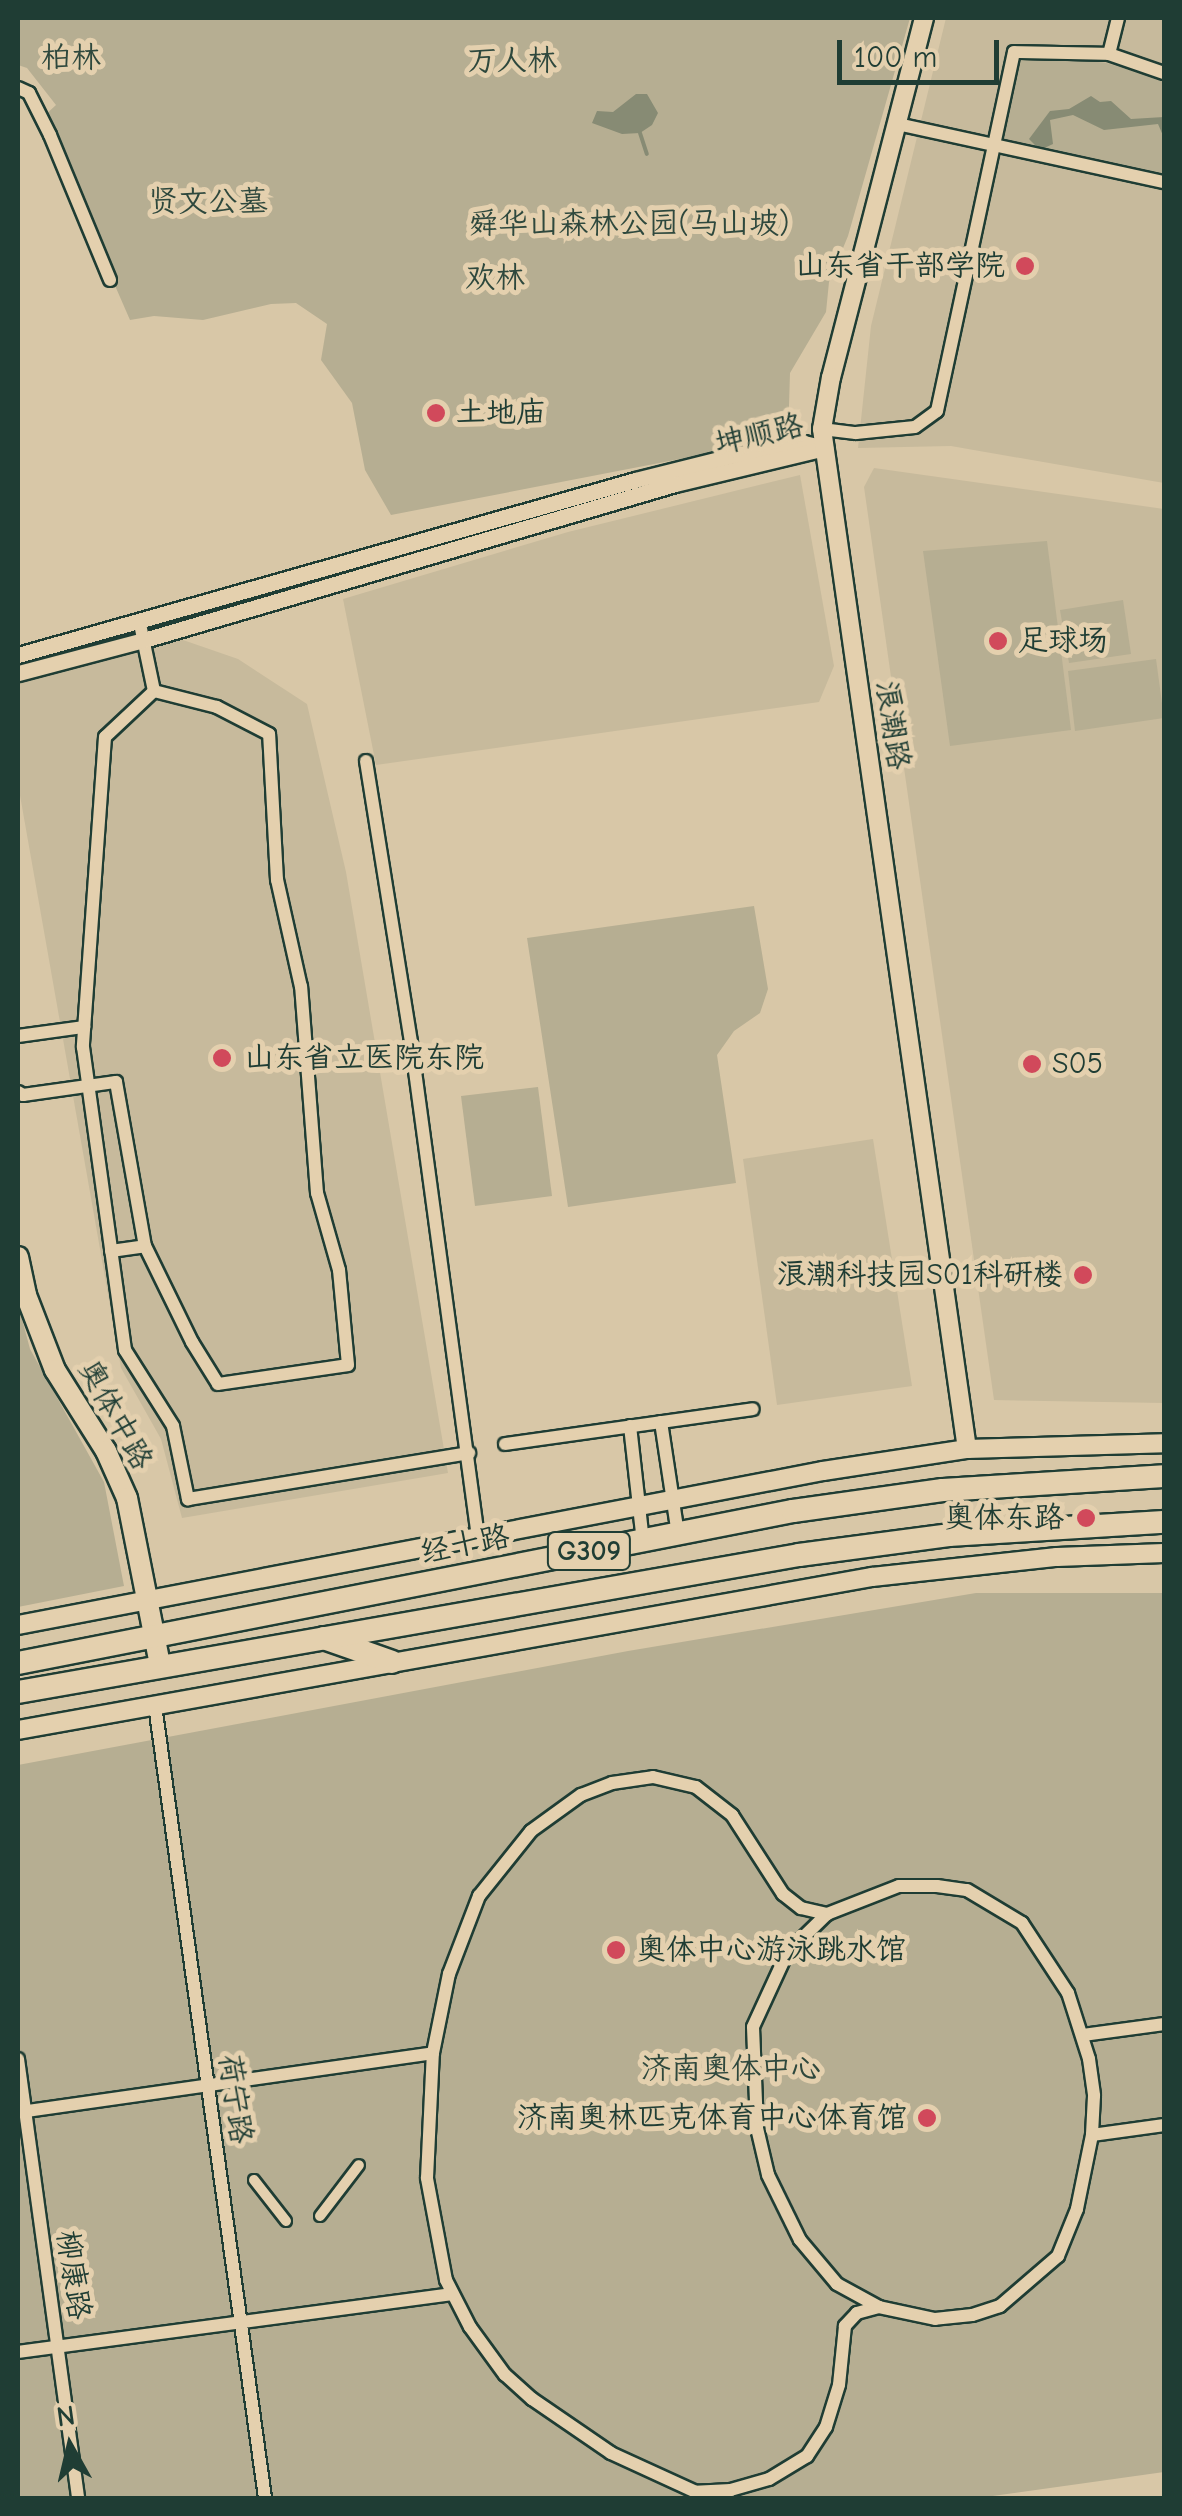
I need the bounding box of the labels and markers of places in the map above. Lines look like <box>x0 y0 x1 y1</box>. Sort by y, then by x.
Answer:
place label: 山东省干部学院 <box>795 248 1005 284</box>
marker: 山东省干部学院 <box>1014 255 1036 277</box>
place label: 土地庙 <box>456 395 546 431</box>
marker: 土地庙 <box>425 402 447 424</box>
place label: 足球场 <box>1018 623 1108 659</box>
marker: 足球场 <box>987 630 1009 652</box>
place label: 山东省立医院东院 <box>244 1040 484 1076</box>
marker: 山东省立医院东院 <box>209 1045 235 1071</box>
place label: S05 <box>1052 1046 1103 1082</box>
marker: S05 <box>1021 1053 1043 1075</box>
place label: 浪潮科技园S01科研楼 <box>776 1257 1063 1293</box>
marker: 浪潮科技园S01科研楼 <box>1072 1264 1094 1286</box>
place label: 奥体东路 <box>944 1500 1064 1536</box>
marker: 奥体东路 <box>1073 1505 1099 1531</box>
place label: 奥体中心游泳跳水馆 <box>636 1932 906 1968</box>
marker: 奥体中心游泳跳水馆 <box>605 1939 627 1961</box>
place label: 济南奥林匹克体育中心体育馆 <box>517 2100 907 2136</box>
marker: 济南奥林匹克体育中心体育馆 <box>916 2107 938 2129</box>

